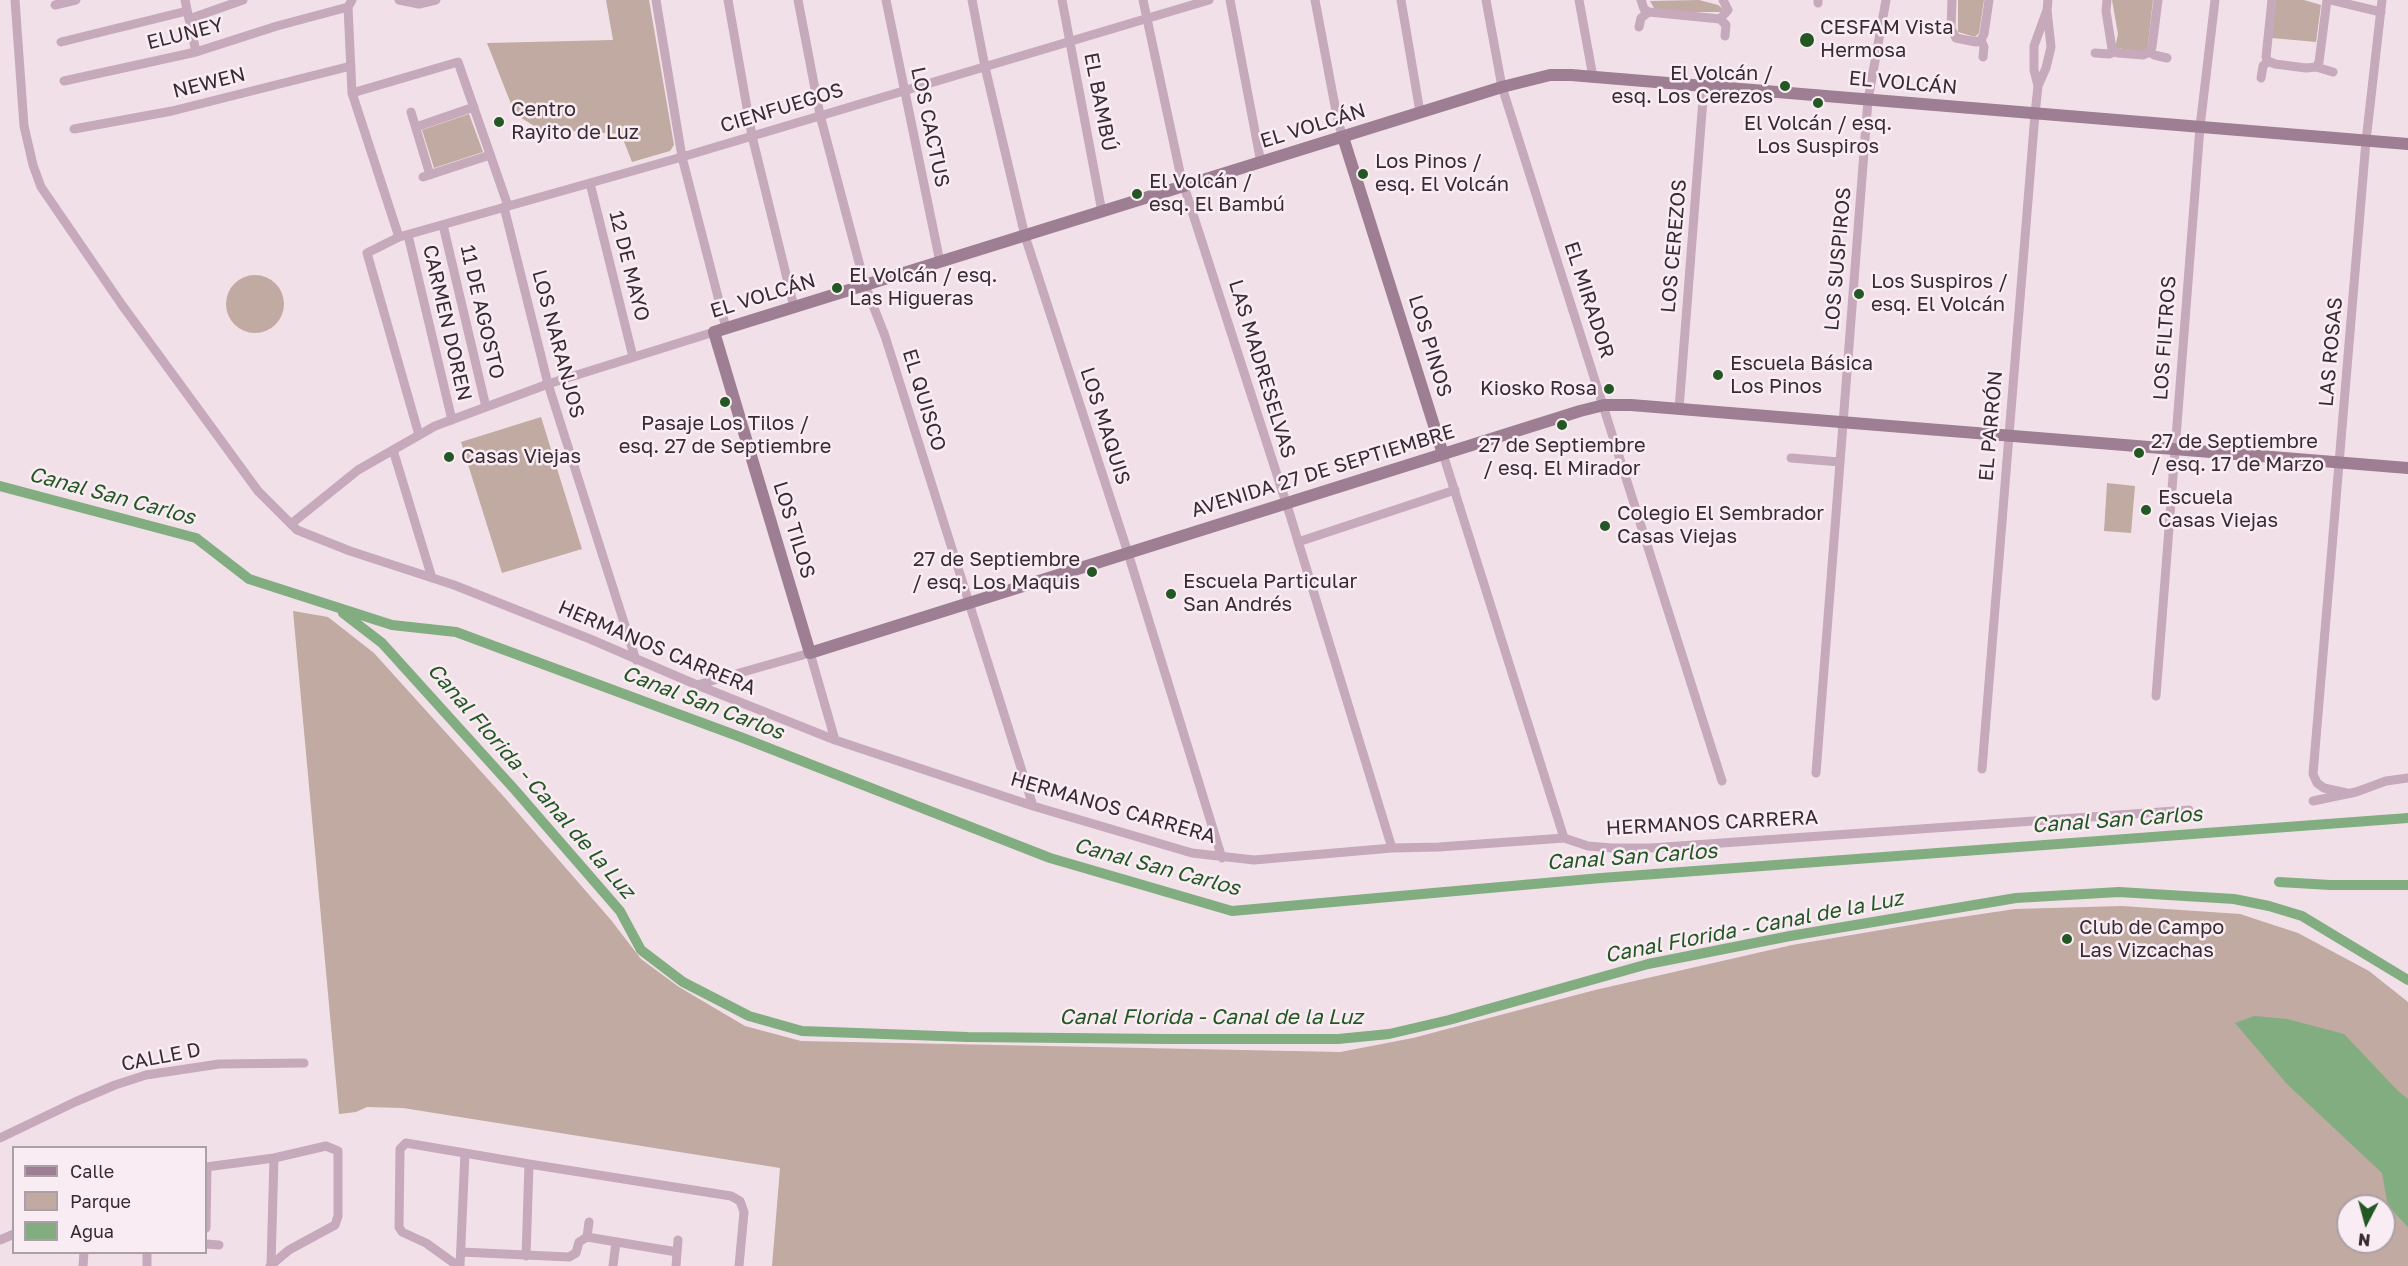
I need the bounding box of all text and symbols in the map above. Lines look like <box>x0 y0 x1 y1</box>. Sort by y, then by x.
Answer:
street label: ELUNEY <box>144 13 226 55</box>
place label: CESFAM Vista Hermosa <box>1820 16 1954 63</box>
marker: CESFAM Vista Hermosa <box>1798 31 1816 49</box>
street label: EL BAMBÚ <box>1079 51 1121 153</box>
street label: NEWEN <box>170 62 248 104</box>
place label: El Volcán / esq. Los Cerezos <box>1612 62 1773 109</box>
street label: LOS CACTUS <box>906 65 954 189</box>
street label: EL VOLCÁN <box>1848 66 1958 100</box>
street label: CIENFUEGOS <box>717 78 847 138</box>
marker: El Volcán / esq. Los Cerezos <box>1778 79 1792 93</box>
marker: El Volcán / esq. Los Suspiros <box>1811 96 1825 110</box>
place label: Centro Rayito de Luz <box>511 98 639 145</box>
street label: EL VOLCÁN <box>1257 99 1369 153</box>
place label: El Volcán / esq. Los Suspiros <box>1744 112 1892 159</box>
marker: Centro Rayito de Luz <box>492 115 506 129</box>
place label: Los Pinos / esq. El Volcán <box>1375 150 1509 197</box>
marker: Los Pinos / esq. El Volcán <box>1356 167 1370 181</box>
place label: El Volcán / esq. El Bambú <box>1149 170 1285 217</box>
street label: LOS CEREZOS <box>1656 178 1692 314</box>
street label: LOS SUSPIROS <box>1820 186 1856 332</box>
marker: El Volcán / esq. El Bambú <box>1130 187 1144 201</box>
street label: 12 DE MAYO <box>604 208 654 324</box>
street label: EL MIRADOR <box>1559 239 1619 361</box>
street label: CARMEN DOREN <box>417 243 477 403</box>
street label: 11 DE AGOSTO <box>455 243 509 381</box>
place label: El Volcán / esq. Las Higueras <box>849 264 998 311</box>
street label: LOS NARANJOS <box>527 267 589 421</box>
street label: EL VOLCÁN <box>707 269 819 323</box>
place label: Los Suspiros / esq. El Volcán <box>1871 270 2008 317</box>
street label: LOS FILTROS <box>2149 275 2181 401</box>
street label: LAS MADRESELVAS <box>1223 277 1301 461</box>
marker: El Volcán / esq. Las Higueras <box>830 281 844 295</box>
marker: Los Suspiros / esq. El Volcán <box>1852 287 1866 301</box>
street label: LOS PINOS <box>1403 292 1457 400</box>
street label: LAS ROSAS <box>2314 296 2348 408</box>
street label: EL QUISCO <box>897 346 951 454</box>
place label: Escuela Básica Los Pinos <box>1730 352 1873 399</box>
street label: LOS MAQUIS <box>1075 364 1135 488</box>
marker: Escuela Básica Los Pinos <box>1711 368 1725 382</box>
street label: EL PARRÓN <box>1974 370 2008 482</box>
place label: Kiosko Rosa <box>1480 377 1597 401</box>
marker: Kiosko Rosa <box>1602 382 1616 396</box>
marker: Pasaje Los Tilos / esq. 27 de Septiembre <box>718 395 732 409</box>
place label: Pasaje Los Tilos / esq. 27 de Septiembre <box>619 412 831 459</box>
marker: 27 de Septiembre / esq. El Mirador <box>1555 418 1569 432</box>
street label: AVENIDA 27 DE SEPTIEMBRE <box>1188 419 1458 523</box>
place label: 27 de Septiembre / esq. 17 de Marzo <box>2151 430 2324 477</box>
place label: 27 de Septiembre / esq. El Mirador <box>1479 434 1645 481</box>
place label: Casas Viejas <box>461 445 581 469</box>
marker: 27 de Septiembre / esq. 17 de Marzo <box>2132 446 2146 460</box>
marker: Casas Viejas <box>442 450 456 464</box>
water label: Canal San Carlos <box>26 462 198 530</box>
street label: LOS TILOS <box>768 479 820 581</box>
place label: Escuela Casas Viejas <box>2158 486 2278 533</box>
place label: Colegio El Sembrador Casas Viejas <box>1617 502 1824 549</box>
marker: Escuela Casas Viejas <box>2139 503 2153 517</box>
marker: Colegio El Sembrador Casas Viejas <box>1598 519 1612 533</box>
place label: 27 de Septiembre / esq. Los Maquis <box>912 548 1080 595</box>
marker: 27 de Septiembre / esq. Los Maquis <box>1085 565 1099 579</box>
place label: Escuela Particular San Andrés <box>1183 570 1357 617</box>
marker: Escuela Particular San Andrés <box>1164 587 1178 601</box>
street label: HERMANOS CARRERA <box>555 595 759 701</box>
water label: Canal Florida - Canal de la Luz <box>422 658 640 904</box>
water label: Canal San Carlos <box>619 661 787 745</box>
street label: HERMANOS CARRERA <box>1008 767 1218 849</box>
water label: Canal San Carlos <box>2031 801 2203 839</box>
street label: HERMANOS CARRERA <box>1605 805 1819 841</box>
water label: Canal San Carlos <box>1071 833 1243 901</box>
water label: Canal San Carlos <box>1546 838 1718 876</box>
water label: Canal Florida - Canal de la Luz <box>1603 886 1905 968</box>
place label: Club de Campo Las Vizcachas <box>2079 916 2224 963</box>
marker: Club de Campo Las Vizcachas <box>2060 932 2074 946</box>
water label: Canal Florida - Canal de la Luz <box>1059 1004 1363 1030</box>
street label: CALLE D <box>119 1038 203 1076</box>
legend <box>12 1146 207 1254</box>
text: Calle <box>70 1160 114 1182</box>
text: Parque <box>70 1190 131 1212</box>
north arrow <box>2336 1194 2396 1254</box>
text: Agua <box>70 1220 114 1242</box>
text: N <box>2357 1229 2371 1250</box>

